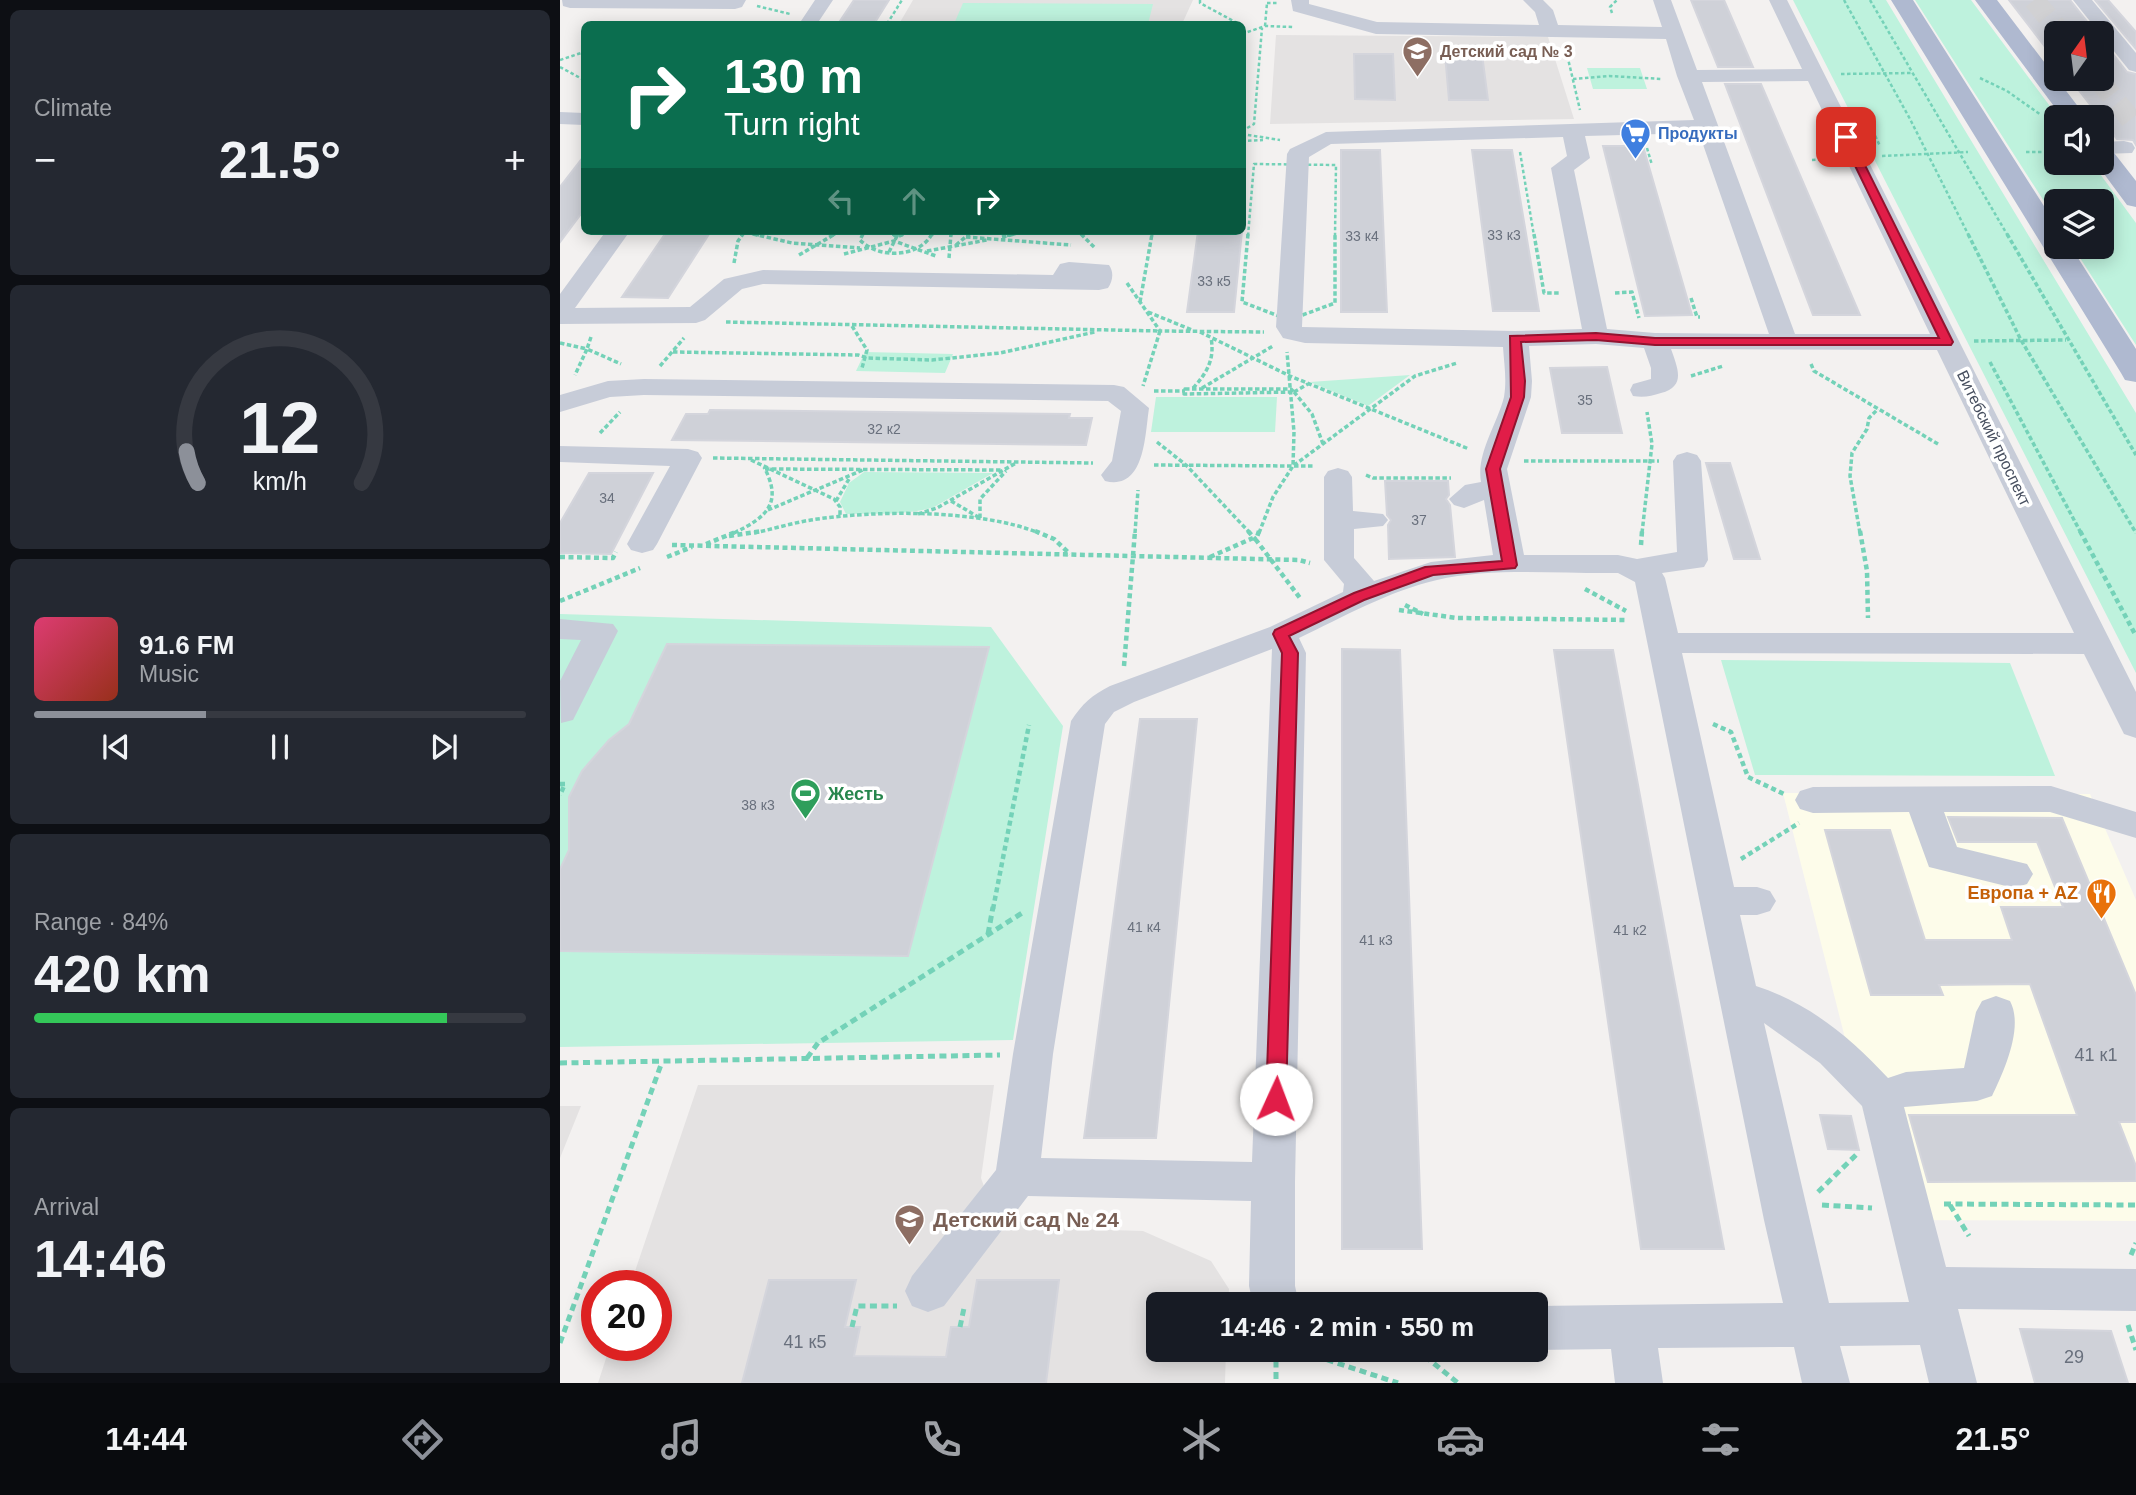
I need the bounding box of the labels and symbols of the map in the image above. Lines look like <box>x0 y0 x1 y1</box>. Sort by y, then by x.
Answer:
north arrow <box>2044 21 2114 91</box>
school or university icon: Детский сад № 3 <box>1400 34 1434 78</box>
place label: Детский сад № 3 <box>1440 43 1573 60</box>
pin <box>1816 107 1876 167</box>
supermarket icon: Продукты <box>1618 116 1652 160</box>
place label: Продукты <box>1658 125 1738 142</box>
house number: 33 к3 <box>1487 227 1521 243</box>
house number: 33 к4 <box>1345 228 1379 244</box>
house number: 33 к5 <box>1197 273 1231 289</box>
street label: Витебский проспект <box>1954 368 2034 509</box>
house number: 35 <box>1577 392 1593 408</box>
house number: 32 к2 <box>867 421 901 437</box>
house number: 34 <box>599 490 615 506</box>
house number: 37 <box>1411 512 1427 528</box>
sports icon: Жесть <box>788 777 822 821</box>
place label: Жесть <box>827 784 884 804</box>
house number: 38 к3 <box>741 797 775 813</box>
restaurant icon: Европа + AZ <box>2084 876 2118 920</box>
place label: Европа + AZ <box>1968 883 2078 903</box>
house number: 41 к4 <box>1127 919 1161 935</box>
house number: 41 к2 <box>1613 922 1647 938</box>
house number: 41 к3 <box>1359 932 1393 948</box>
house number: 41 к1 <box>2075 1045 2117 1065</box>
position arrow <box>1239 1062 1313 1136</box>
school or university icon: Детский сад № 24 <box>893 1202 927 1246</box>
place label: Детский сад № 24 <box>933 1208 1119 1231</box>
speed limit sign: 20 <box>581 1270 672 1361</box>
house number: 41 к5 <box>784 1332 826 1352</box>
house number: 29 <box>2064 1347 2084 1367</box>

